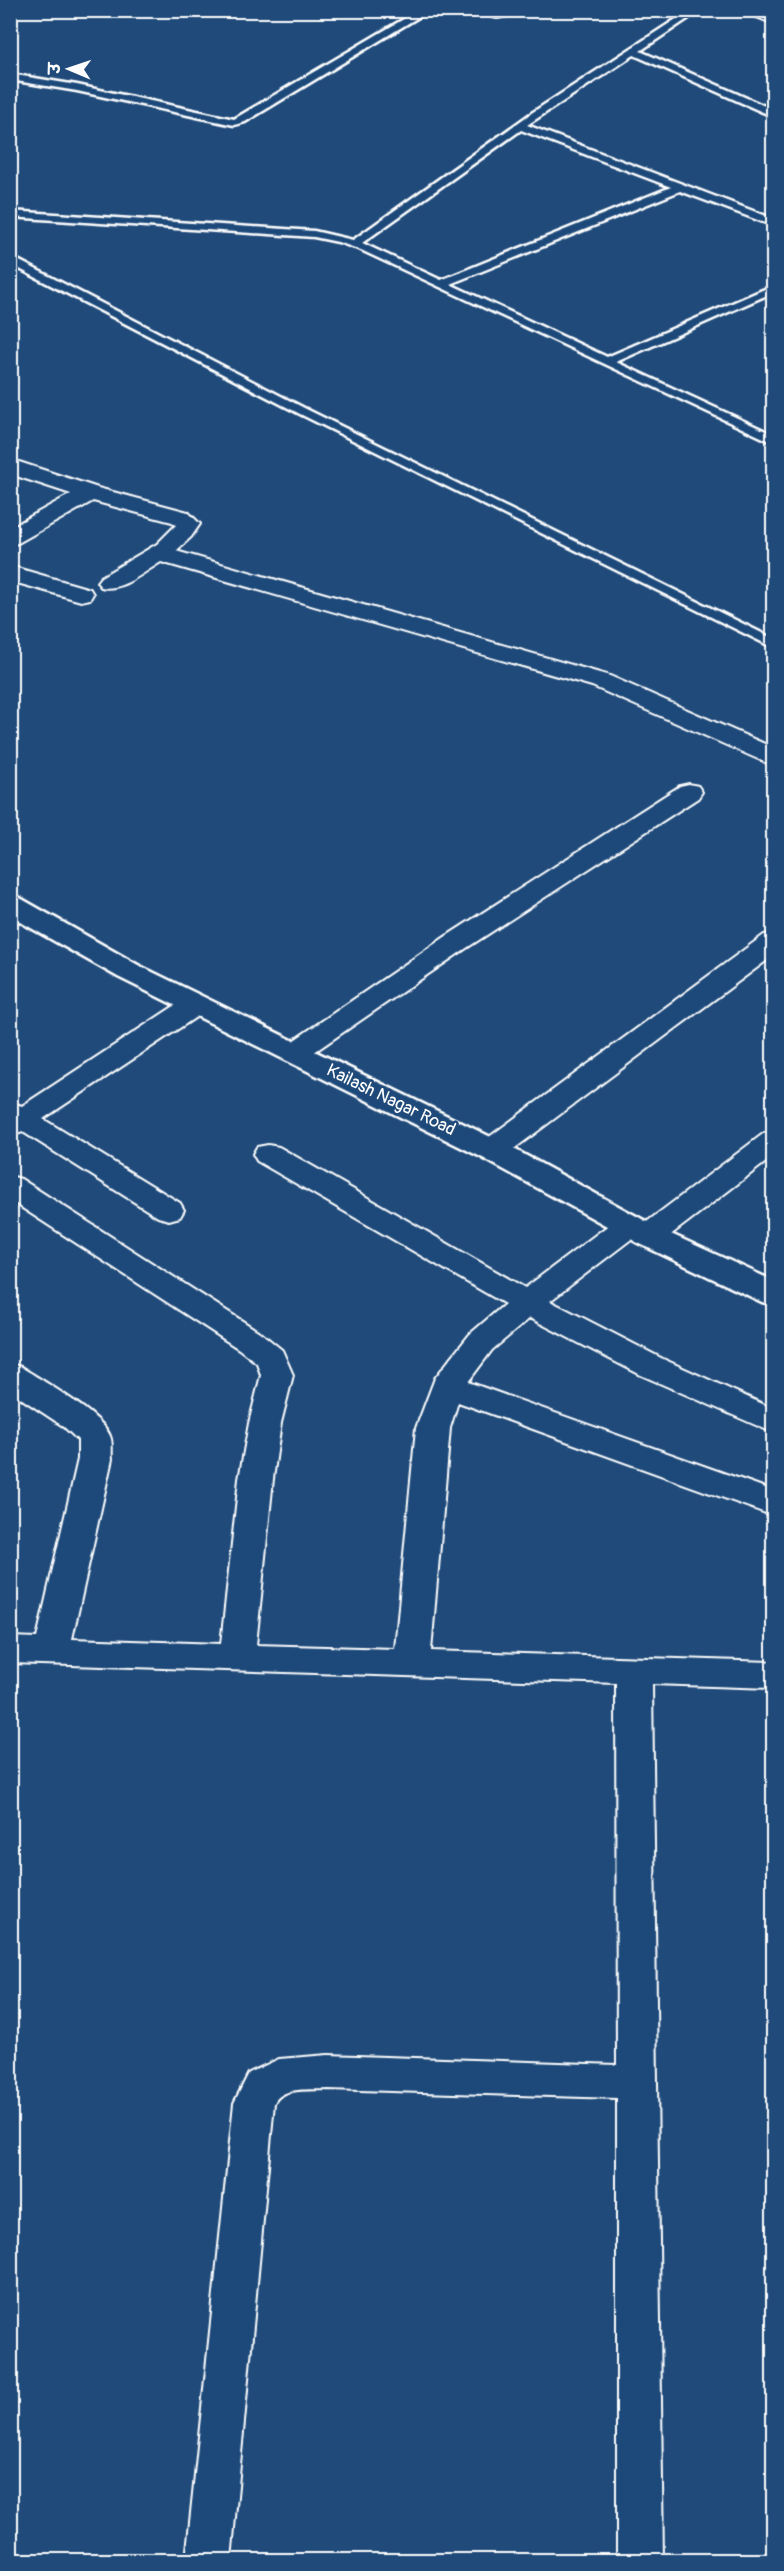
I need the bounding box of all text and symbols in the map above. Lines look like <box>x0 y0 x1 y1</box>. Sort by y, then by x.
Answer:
north arrow <box>39 39 99 99</box>
text: उ <box>45 61 65 76</box>
street label: Kailash Nagar Road <box>323 1059 459 1141</box>

